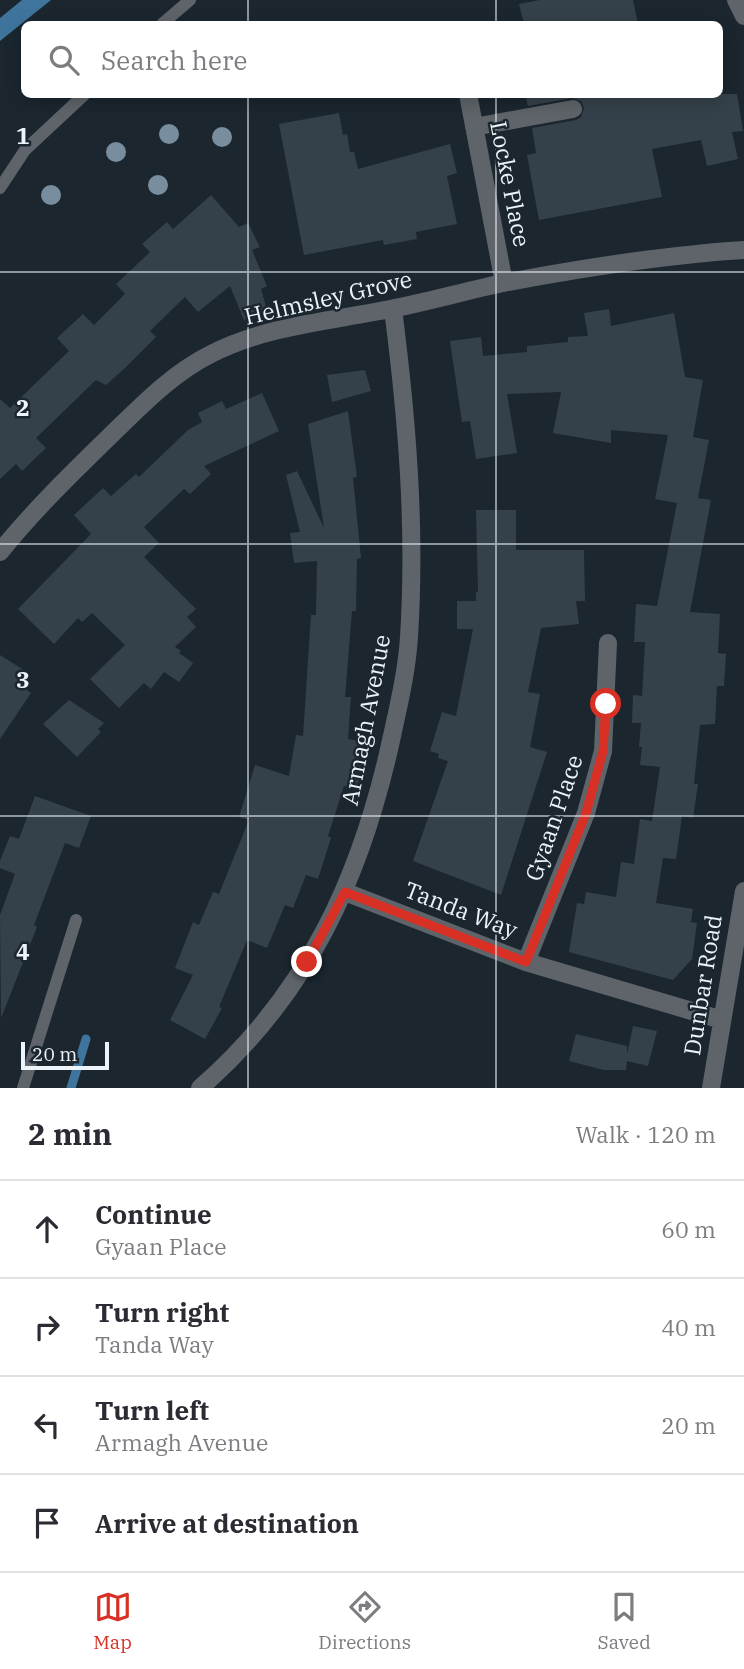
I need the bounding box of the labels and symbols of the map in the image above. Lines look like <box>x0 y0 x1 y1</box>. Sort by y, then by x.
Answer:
street label: Locke Place <box>484 118 538 249</box>
text: 1 <box>16 120 30 150</box>
street label: Helmsley Grove <box>241 263 415 331</box>
text: 2 <box>16 392 30 422</box>
street label: Armagh Avenue <box>334 632 396 808</box>
text: 3 <box>16 664 30 694</box>
route start <box>590 688 621 719</box>
street label: Gyaan Place <box>517 751 589 885</box>
street label: Tanda Way <box>401 874 523 945</box>
street label: Dunbar Road <box>676 912 728 1057</box>
text: 4 <box>16 936 30 966</box>
route end <box>291 946 322 977</box>
scale bar <box>21 1039 108 1071</box>

